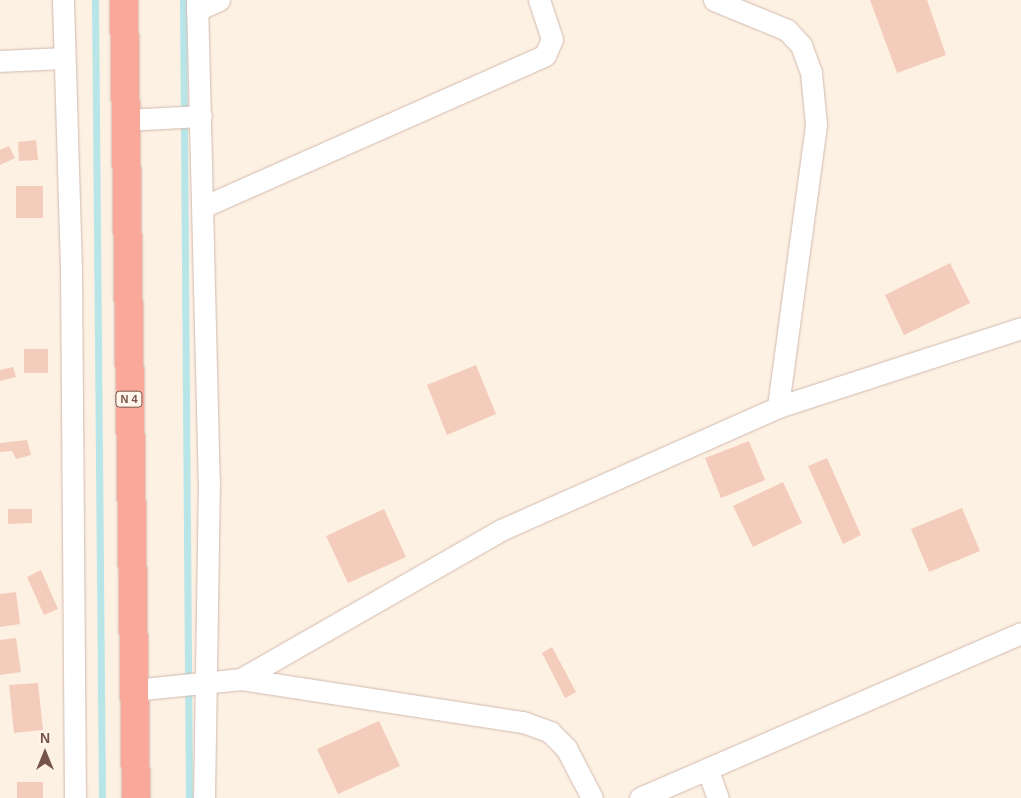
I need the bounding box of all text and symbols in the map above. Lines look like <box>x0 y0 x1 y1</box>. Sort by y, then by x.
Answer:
road number: N 4 <box>115 390 143 408</box>
north arrow <box>20 728 70 778</box>
text: N <box>40 730 50 746</box>

